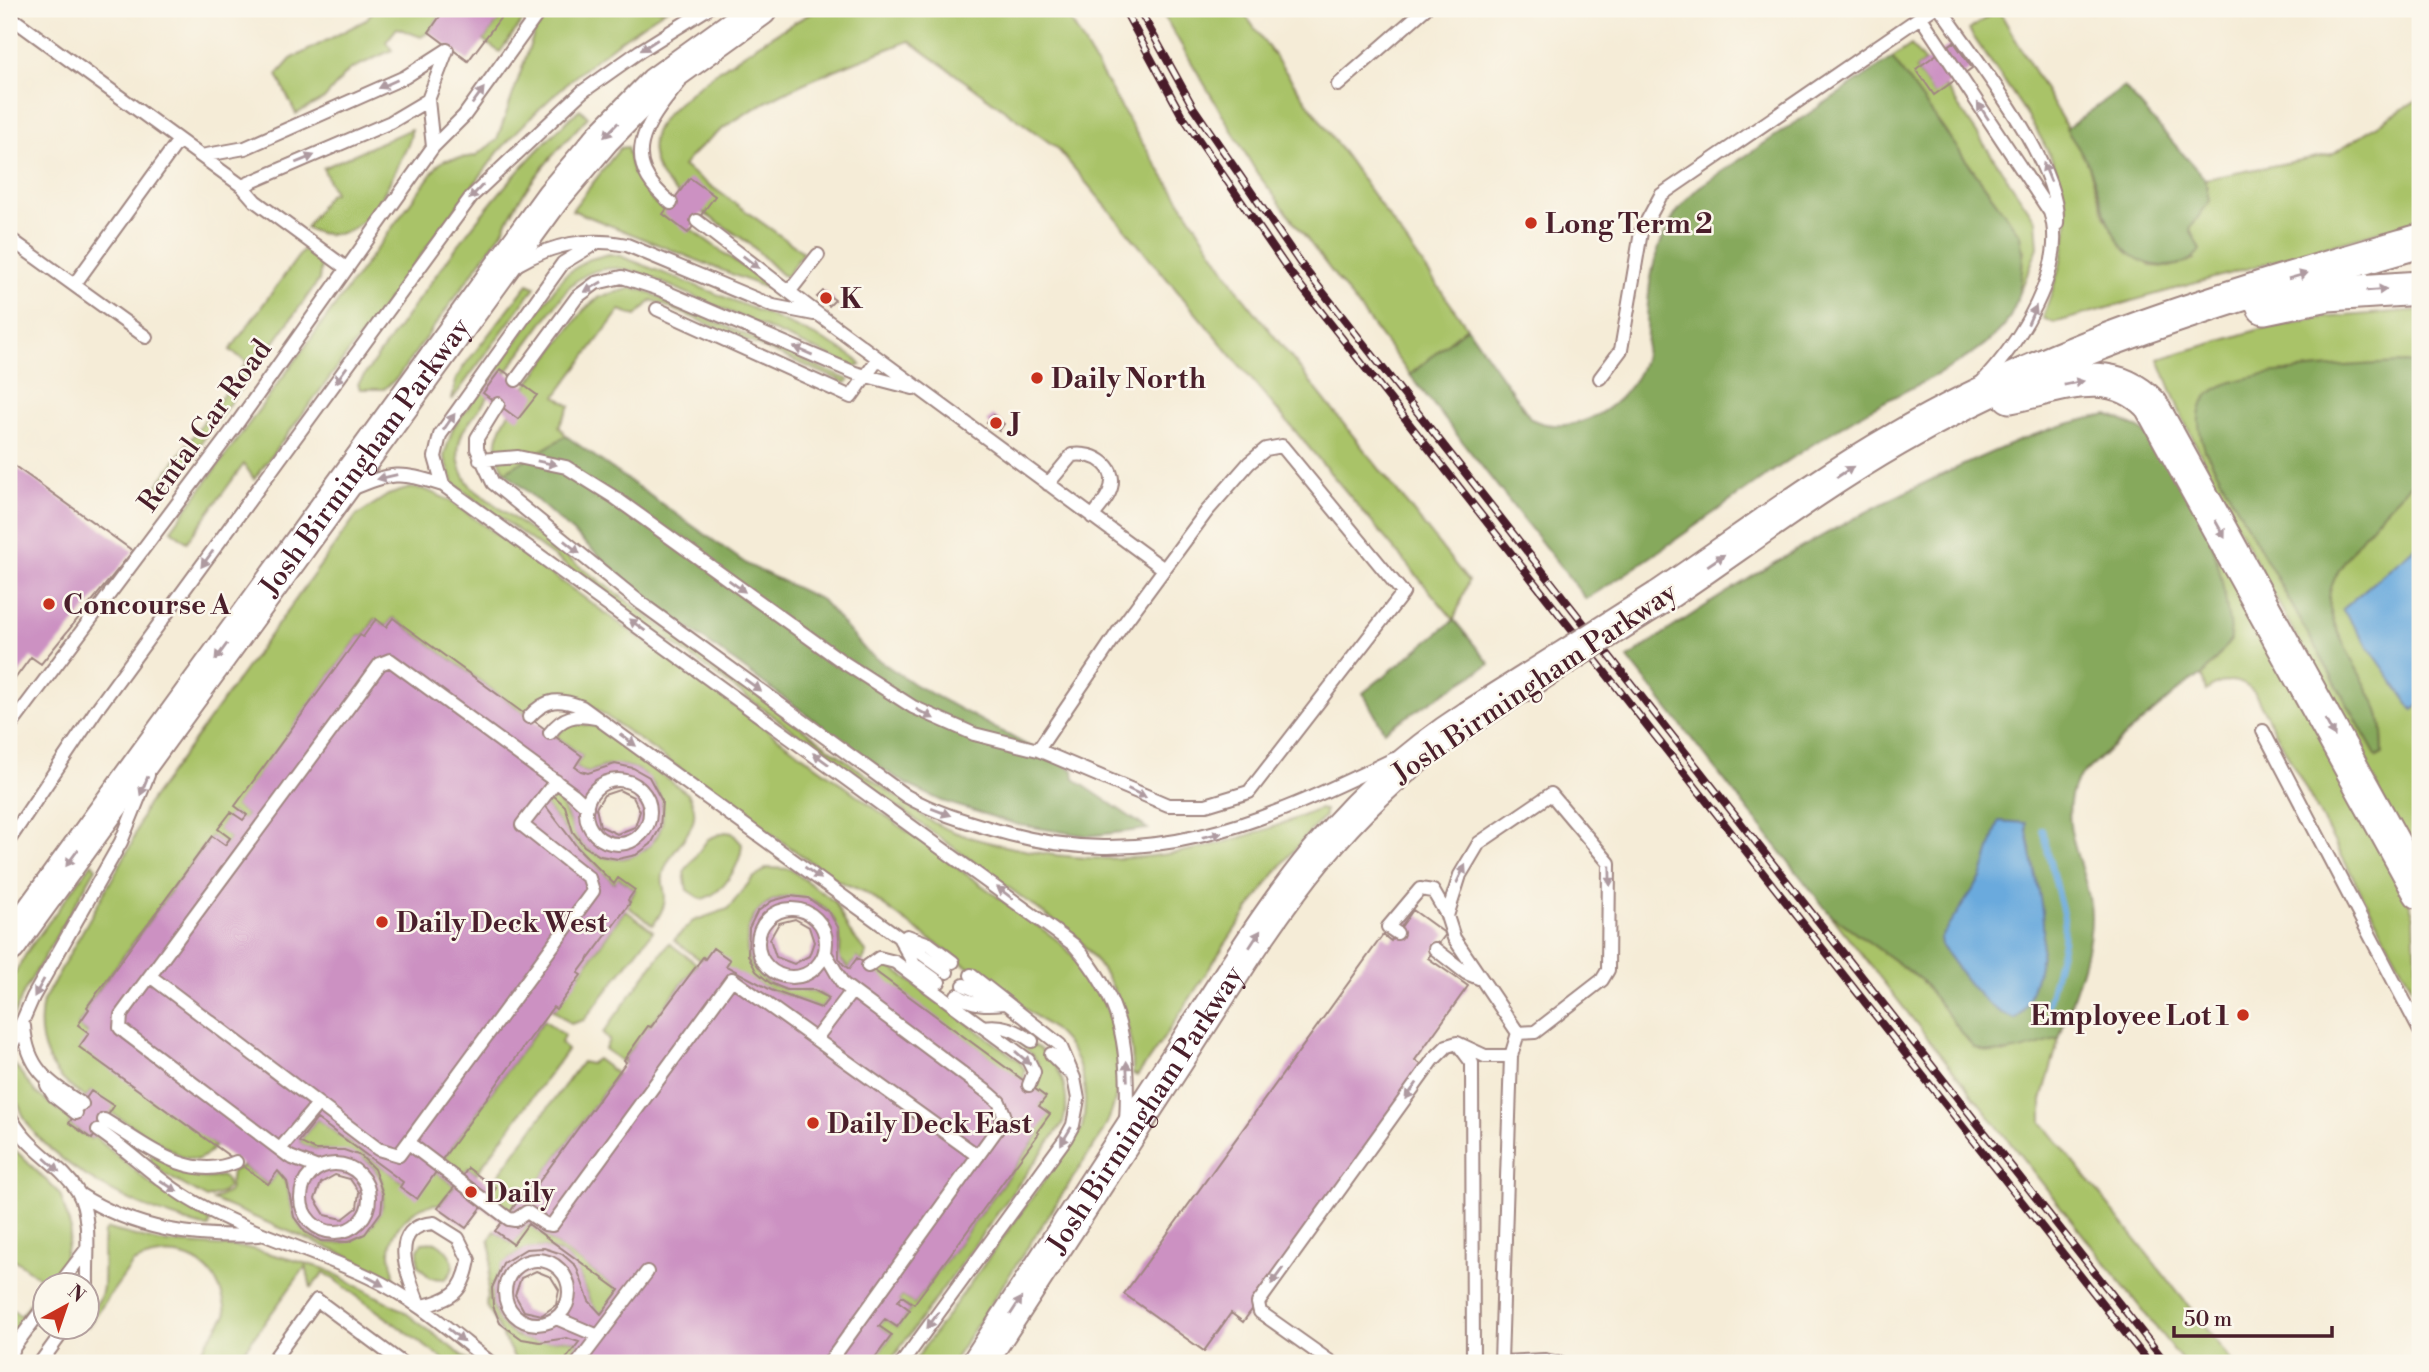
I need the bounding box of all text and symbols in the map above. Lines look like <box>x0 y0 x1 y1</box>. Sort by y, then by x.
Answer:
one-way arrow <box>639 38 658 51</box>
one-way arrow <box>378 79 399 90</box>
one-way arrow <box>471 87 485 105</box>
one-way arrow <box>1976 102 1990 120</box>
one-way arrow <box>603 121 619 138</box>
one-way arrow <box>295 154 316 165</box>
one-way arrow <box>2041 162 2052 183</box>
one-way arrow <box>469 183 485 200</box>
place label: Long Term 2 <box>1545 207 1713 242</box>
marker: Long Term 2 <box>1523 215 1539 231</box>
one-way arrow <box>741 255 759 270</box>
one-way arrow <box>2288 271 2309 281</box>
one-way arrow <box>583 281 602 293</box>
place label: K <box>840 282 864 317</box>
one-way arrow <box>2366 284 2388 295</box>
marker: K <box>818 290 834 306</box>
one-way arrow <box>2027 304 2038 325</box>
street label: Josh Birmingham Parkway <box>252 311 479 604</box>
street label: Rental Car Road <box>131 333 280 519</box>
one-way arrow <box>793 345 813 357</box>
place label: Daily North <box>1051 362 1206 397</box>
one-way arrow <box>334 366 348 384</box>
marker: Daily North <box>1029 370 1045 386</box>
one-way arrow <box>2063 377 2085 388</box>
place label: J <box>1006 407 1021 442</box>
one-way arrow <box>442 413 456 431</box>
marker: J <box>988 415 1004 431</box>
one-way arrow <box>536 458 558 469</box>
one-way arrow <box>1836 466 1855 479</box>
one-way arrow <box>376 471 398 482</box>
one-way arrow <box>2214 519 2226 539</box>
one-way arrow <box>564 539 581 554</box>
one-way arrow <box>200 550 214 568</box>
one-way arrow <box>1707 553 1725 567</box>
street label: Josh Birmingham Parkway <box>1385 575 1684 792</box>
one-way arrow <box>728 579 746 593</box>
place label: Concourse A <box>63 588 232 623</box>
marker: Concourse A <box>41 596 57 612</box>
one-way arrow <box>628 618 646 632</box>
one-way arrow <box>214 643 228 661</box>
one-way arrow <box>744 677 762 691</box>
one-way arrow <box>915 708 935 720</box>
one-way arrow <box>2324 718 2336 738</box>
one-way arrow <box>619 733 637 747</box>
one-way arrow <box>812 752 830 766</box>
one-way arrow <box>138 776 149 797</box>
one-way arrow <box>1127 787 1147 799</box>
one-way arrow <box>930 807 951 818</box>
one-way arrow <box>1201 829 1223 840</box>
one-way arrow <box>65 849 79 867</box>
one-way arrow <box>1455 864 1467 884</box>
one-way arrow <box>804 865 822 879</box>
one-way arrow <box>1604 865 1616 887</box>
one-way arrow <box>996 886 1014 900</box>
place label: Daily Deck West <box>396 906 608 941</box>
marker: Daily Deck West <box>374 914 390 930</box>
one-way arrow <box>1249 929 1262 948</box>
street label: Josh Birmingham Parkway <box>1039 959 1252 1261</box>
one-way arrow <box>33 978 45 997</box>
place label: Employee Lot 1 <box>2030 999 2230 1034</box>
marker: Employee Lot 1 <box>2235 1007 2251 1023</box>
one-way arrow <box>1014 1050 1032 1066</box>
one-way arrow <box>1121 1060 1132 1082</box>
one-way arrow <box>1404 1082 1418 1100</box>
place label: Daily Deck East <box>827 1107 1033 1142</box>
marker: Daily Deck East <box>805 1115 821 1131</box>
one-way arrow <box>1060 1126 1073 1145</box>
one-way arrow <box>43 1157 60 1173</box>
place label: Daily <box>485 1176 556 1211</box>
one-way arrow <box>159 1180 179 1193</box>
marker: Daily <box>463 1184 479 1200</box>
one-way arrow <box>1271 1267 1285 1285</box>
north arrow <box>32 1270 102 1340</box>
one-way arrow <box>366 1275 385 1287</box>
text: N <box>63 1280 90 1308</box>
scale bar <box>2174 1295 2331 1339</box>
one-way arrow <box>1010 1296 1023 1316</box>
text: 50 m <box>2184 1307 2232 1333</box>
one-way arrow <box>927 1311 941 1329</box>
one-way arrow <box>446 1328 464 1343</box>

